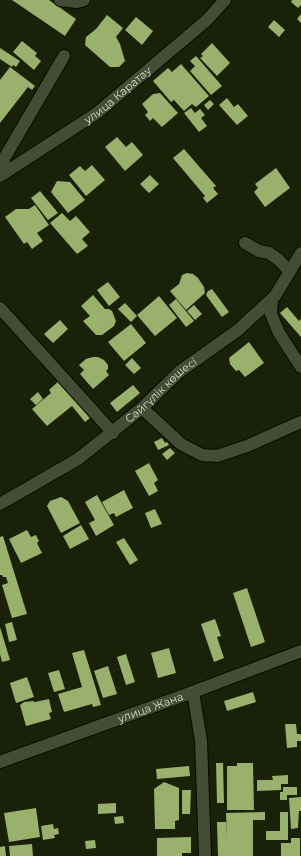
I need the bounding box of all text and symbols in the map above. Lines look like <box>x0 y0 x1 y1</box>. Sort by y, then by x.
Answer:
street label: улица Каратау <box>80 63 155 127</box>
street label: Сәйгүлік көшесі <box>122 354 200 426</box>
street label: улица Жана <box>115 689 185 726</box>

